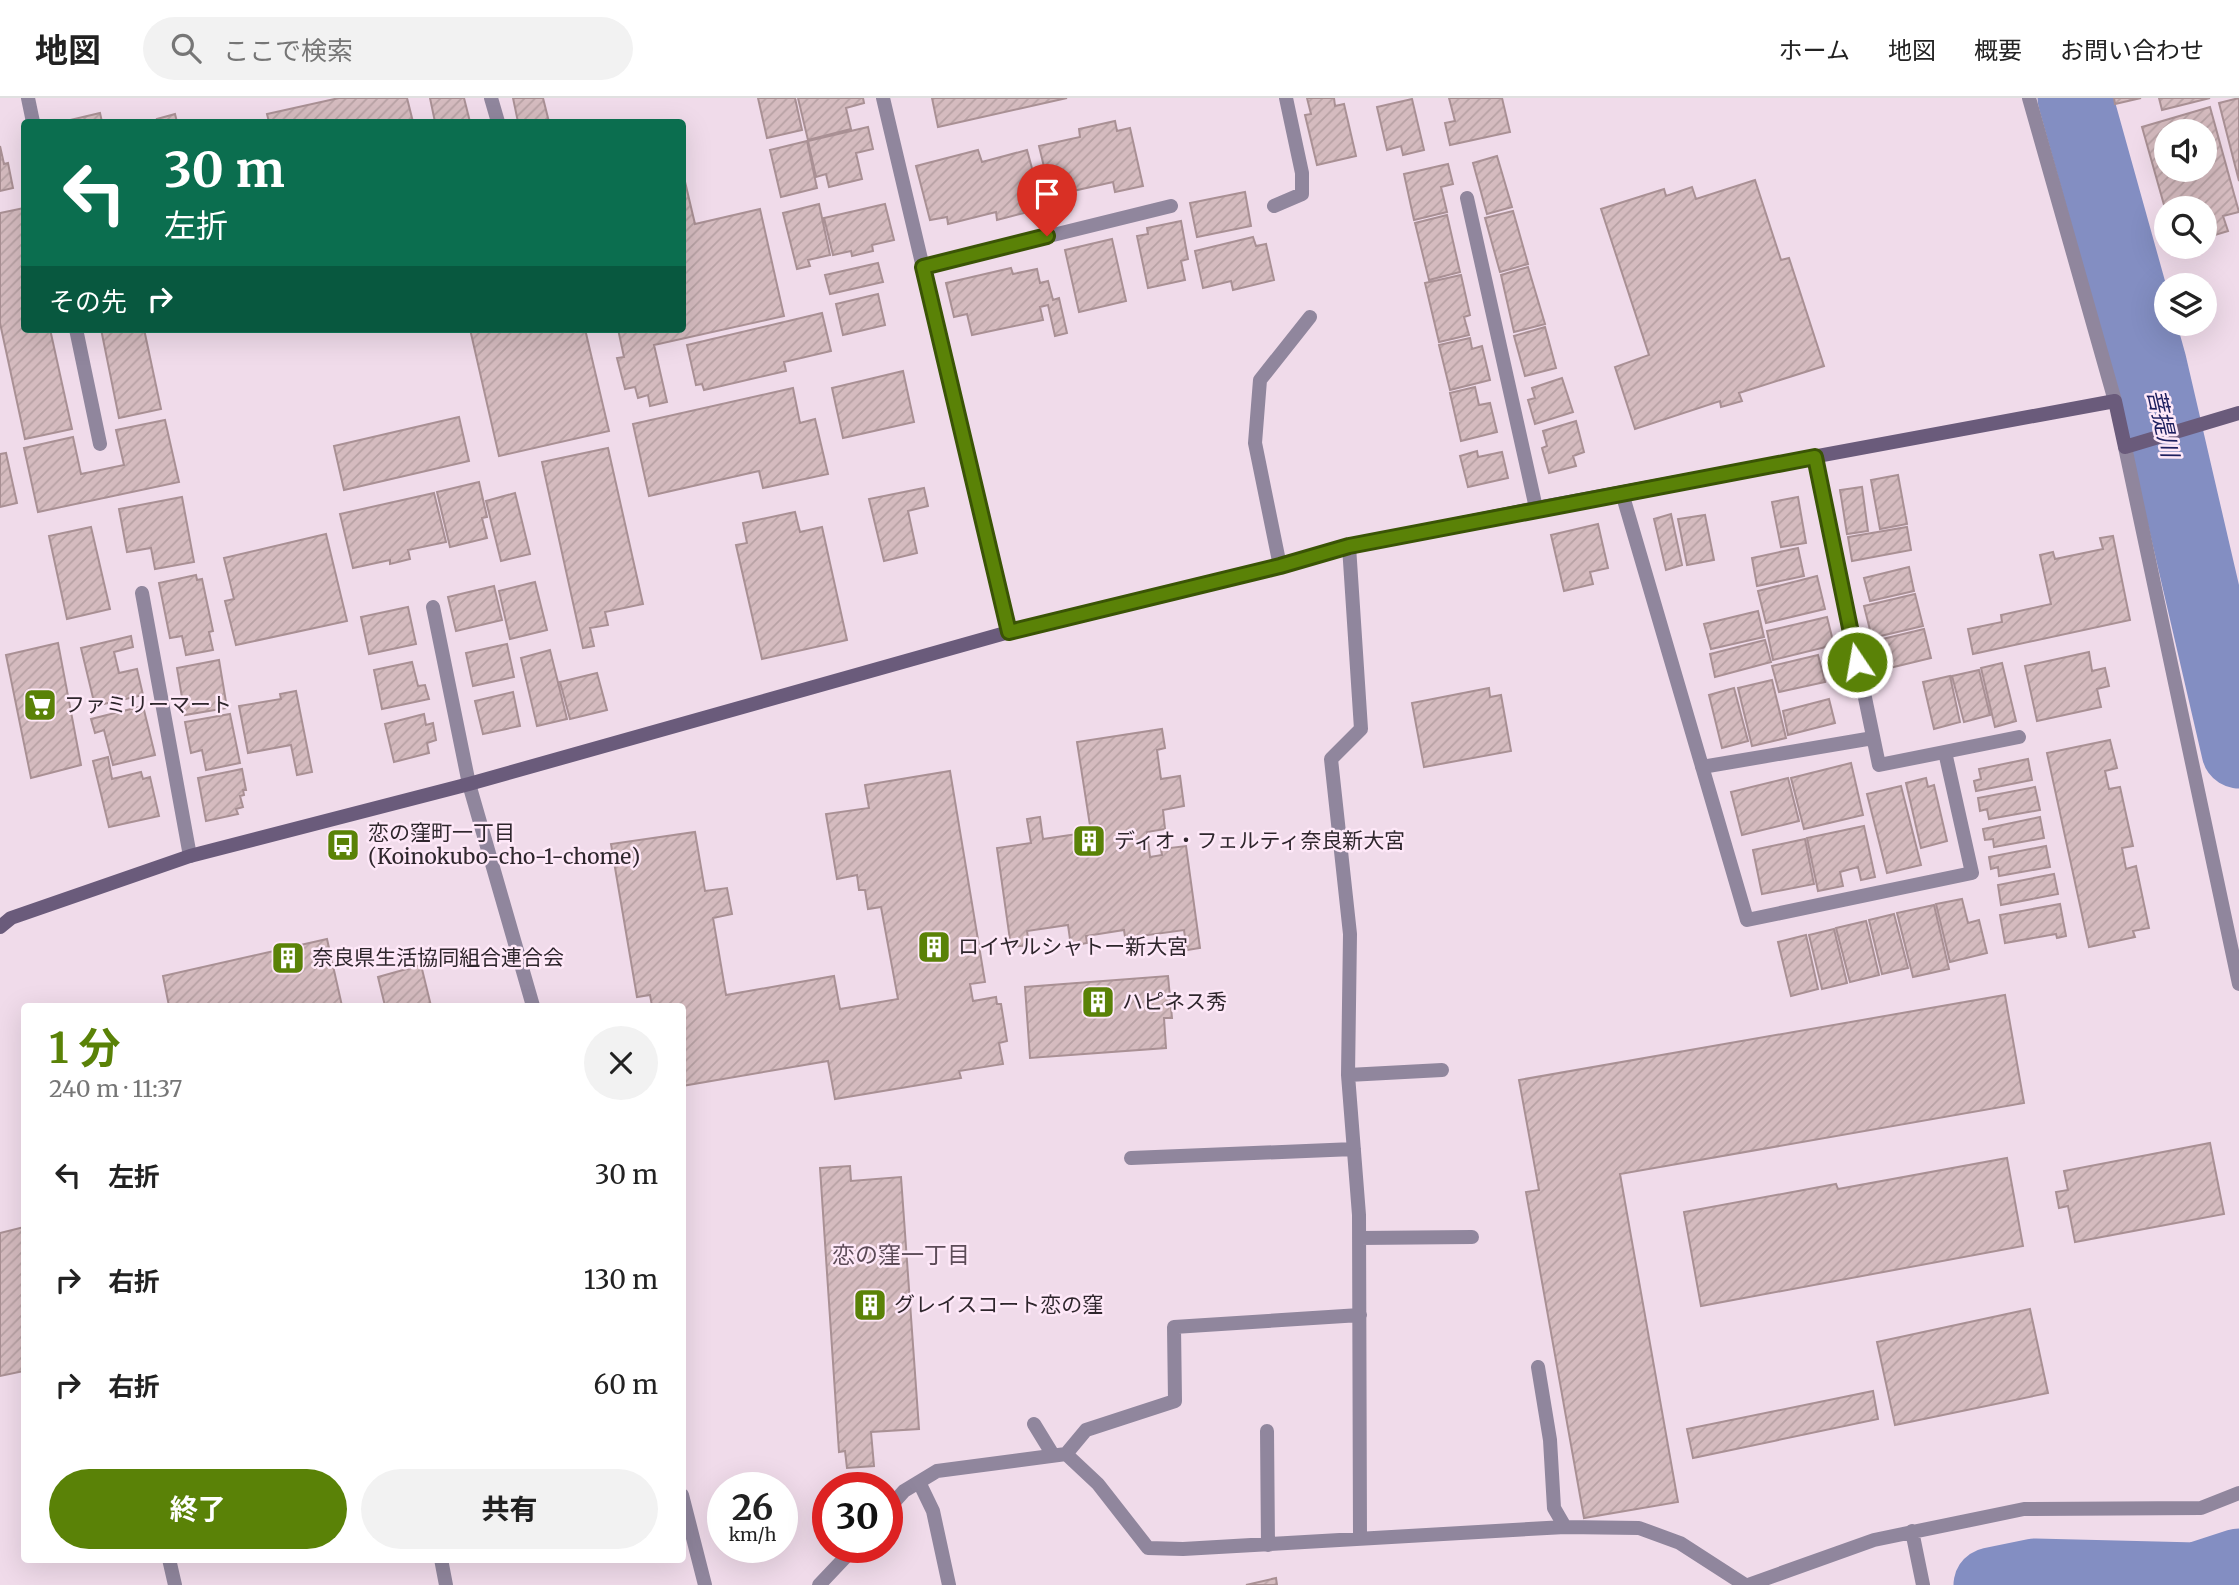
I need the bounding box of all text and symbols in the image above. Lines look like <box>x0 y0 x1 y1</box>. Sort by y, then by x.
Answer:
search box <box>143 17 633 80</box>
icon: search <box>167 29 205 67</box>
text: 地図 <box>35 30 101 71</box>
text: ここで検索 <box>223 34 353 67</box>
text: ホーム <box>1779 35 1850 66</box>
text: 地図 <box>1888 35 1936 66</box>
text: 概要 <box>1974 35 2022 66</box>
text: お問い合わせ <box>2060 35 2204 66</box>
map controls <box>2154 119 2217 336</box>
button: sound <box>2154 119 2217 182</box>
text: 30 m <box>164 139 285 200</box>
icon: left <box>49 147 140 238</box>
pin <box>1017 164 1077 236</box>
icon: arrive <box>1028 175 1066 213</box>
button: search <box>2154 196 2217 259</box>
text: 左折 <box>164 206 228 246</box>
button: layers <box>2154 273 2217 336</box>
icon: right <box>141 280 179 318</box>
text: その先 <box>49 285 127 318</box>
water label: 菩提川 <box>2142 386 2186 463</box>
position arrow <box>1820 625 1894 699</box>
supermarket icon: ファミリーマート <box>21 686 59 724</box>
place label: ファミリーマート <box>64 691 232 718</box>
place label: 恋の窪町一丁目 (Koinokubo-cho-1-chome) <box>368 819 640 870</box>
building icon: ディオ・フェルティ奈良新大宮 <box>1070 822 1108 860</box>
bus stop icon: 恋の窪町一丁目 (Koinokubo-cho-1-chome) <box>324 826 362 864</box>
place label: ディオ・フェルティ奈良新大宮 <box>1114 827 1405 854</box>
building icon: ロイヤルシャトー新大宮 <box>915 928 953 966</box>
place label: ロイヤルシャトー新大宮 <box>958 933 1188 960</box>
building icon: 奈良県生活協同組合連合会 <box>269 939 307 977</box>
place label: 奈良県生活協同組合連合会 <box>312 944 564 971</box>
building icon: ハピネス秀 <box>1079 983 1117 1021</box>
place label: ハピネス秀 <box>1122 988 1227 1015</box>
text: 1 分 <box>49 1022 120 1074</box>
button: close <box>584 1026 658 1100</box>
text: 240 m · 11:37 <box>49 1074 182 1103</box>
icon: left <box>49 1156 87 1194</box>
text: 30 m <box>595 1158 658 1191</box>
text: 左折 <box>108 1160 160 1193</box>
district label: 恋の窪一丁目 <box>832 1240 970 1269</box>
icon: right <box>49 1261 87 1299</box>
text: 130 m <box>584 1263 658 1296</box>
text: 右折 <box>108 1265 160 1298</box>
building icon: グレイスコート恋の窪 <box>851 1286 889 1324</box>
place label: グレイスコート恋の窪 <box>894 1291 1103 1318</box>
icon: right <box>49 1366 87 1404</box>
text: 60 m <box>594 1368 658 1401</box>
text: 右折 <box>108 1370 160 1403</box>
button: 終了 <box>49 1469 347 1549</box>
button: 共有 <box>361 1469 658 1549</box>
speed limit sign: 30 <box>812 1472 903 1563</box>
text: 26 <box>732 1486 773 1530</box>
text: km/h <box>729 1523 776 1546</box>

